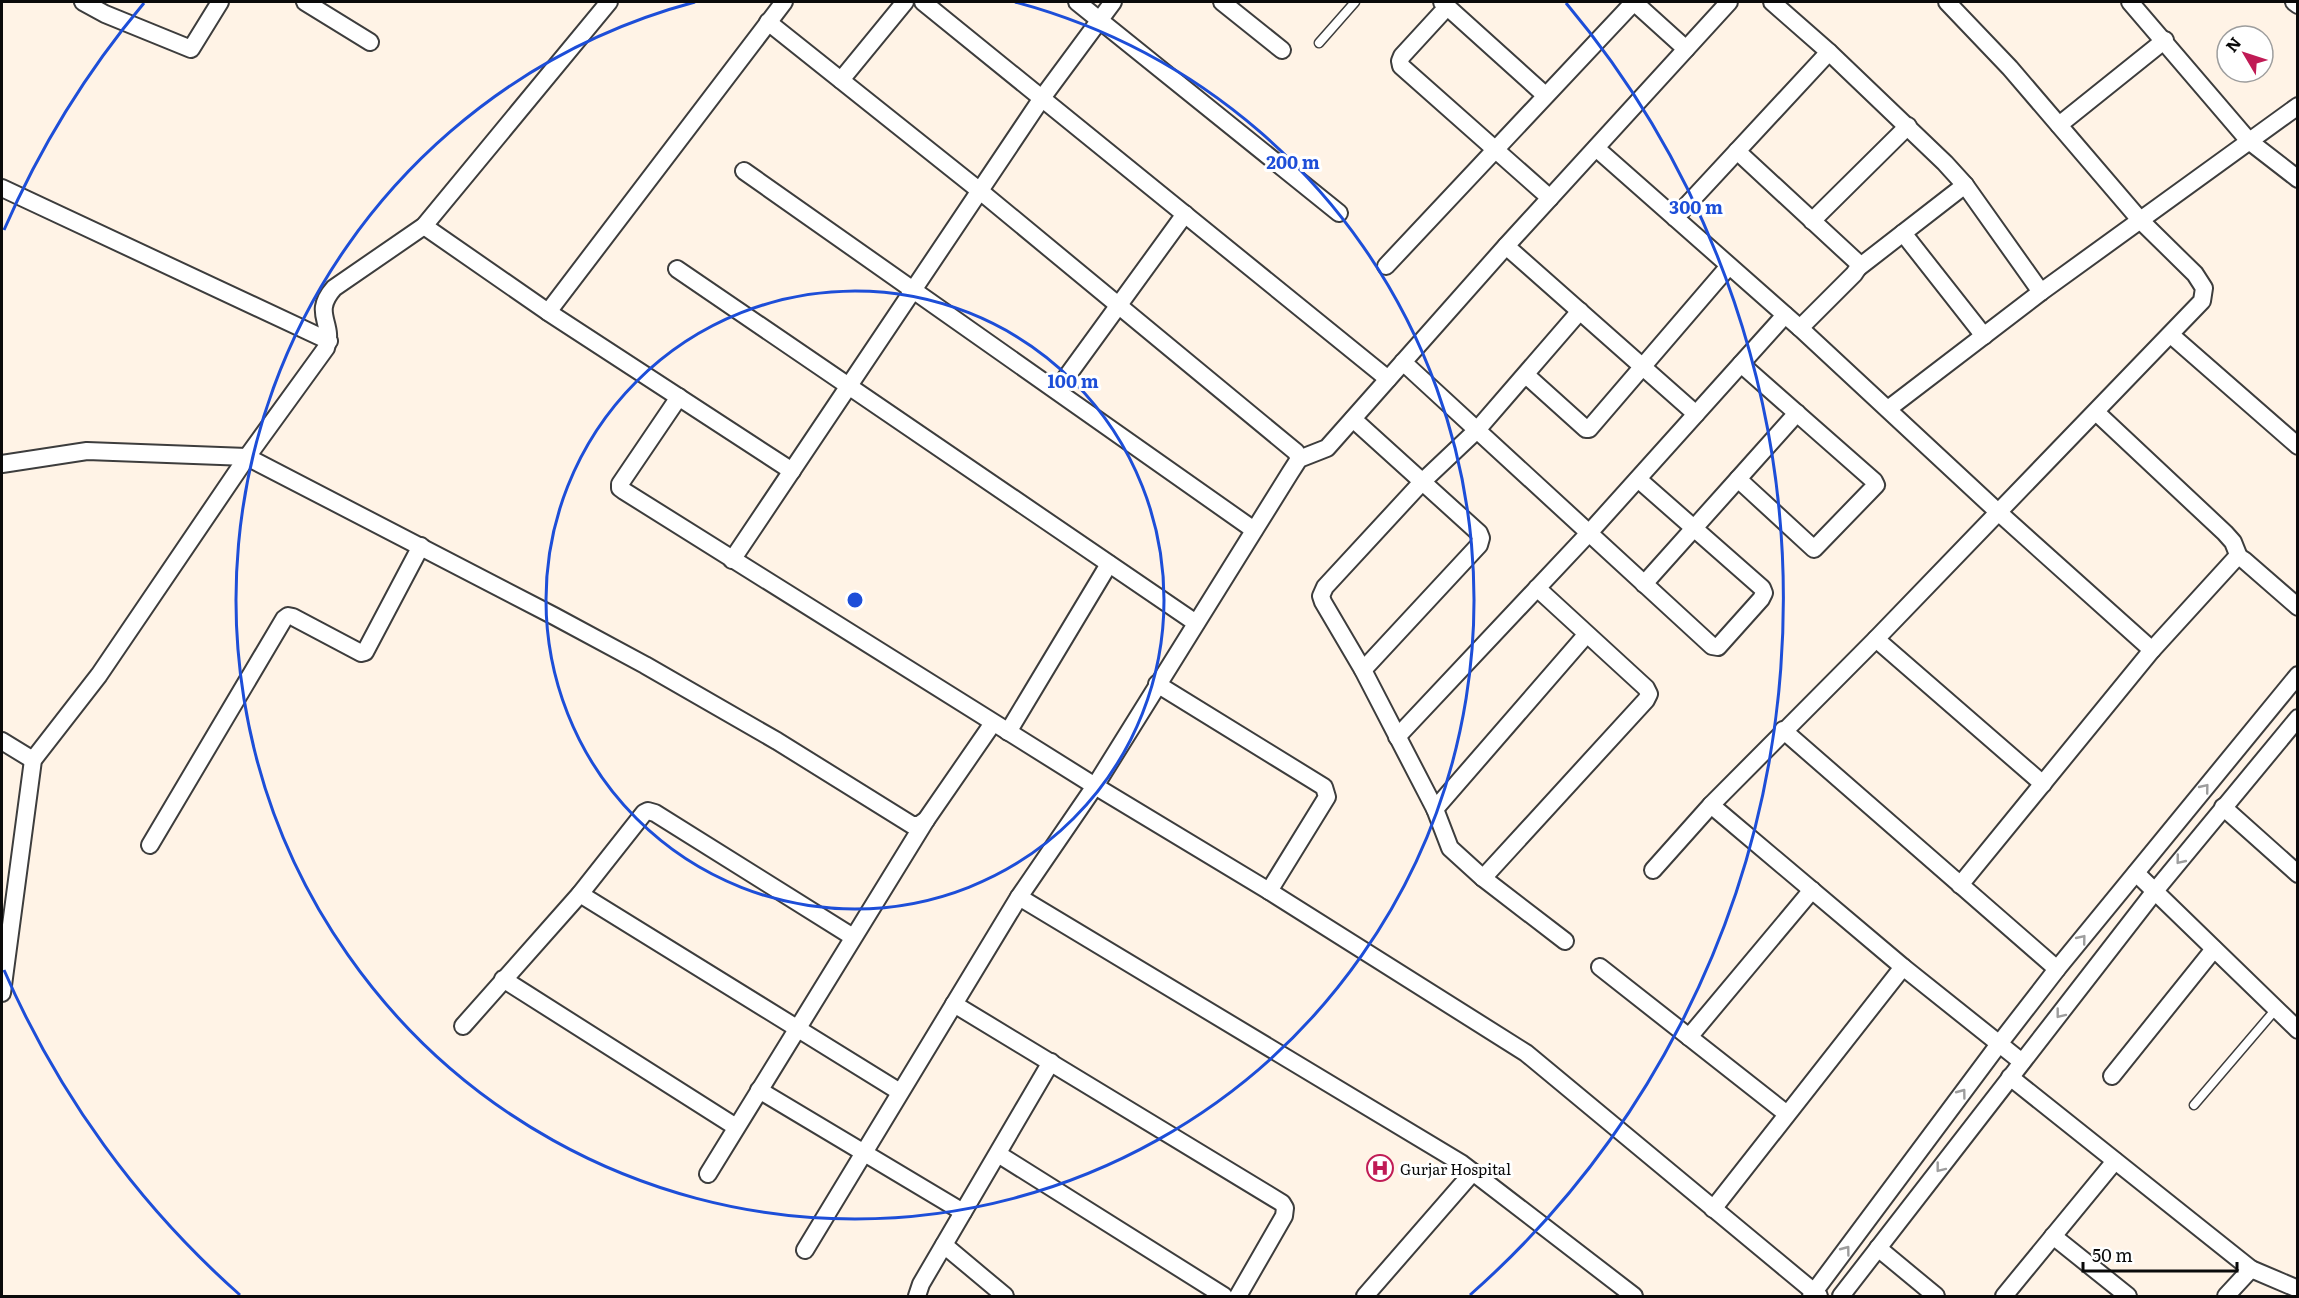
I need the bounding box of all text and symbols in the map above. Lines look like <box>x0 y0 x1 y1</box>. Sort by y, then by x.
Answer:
north arrow <box>2215 24 2275 84</box>
text: N <box>2219 31 2246 57</box>
text: 200 m <box>1266 148 1320 175</box>
text: 300 m <box>1669 193 1723 220</box>
text: 100 m <box>1047 367 1099 394</box>
centre of rings <box>845 590 865 610</box>
one-way arrow <box>2198 784 2209 795</box>
one-way arrow <box>2177 854 2188 865</box>
one-way arrow <box>2074 935 2085 946</box>
one-way arrow <box>2056 1007 2067 1018</box>
one-way arrow <box>1955 1089 1966 1100</box>
hospital icon: Gurjar Hospital <box>1365 1153 1395 1183</box>
place label: Gurjar Hospital <box>1400 1157 1511 1180</box>
one-way arrow <box>1937 1161 1948 1172</box>
scale bar <box>2083 1235 2238 1273</box>
text: 50 m <box>2092 1241 2133 1268</box>
one-way arrow <box>1839 1245 1850 1256</box>

